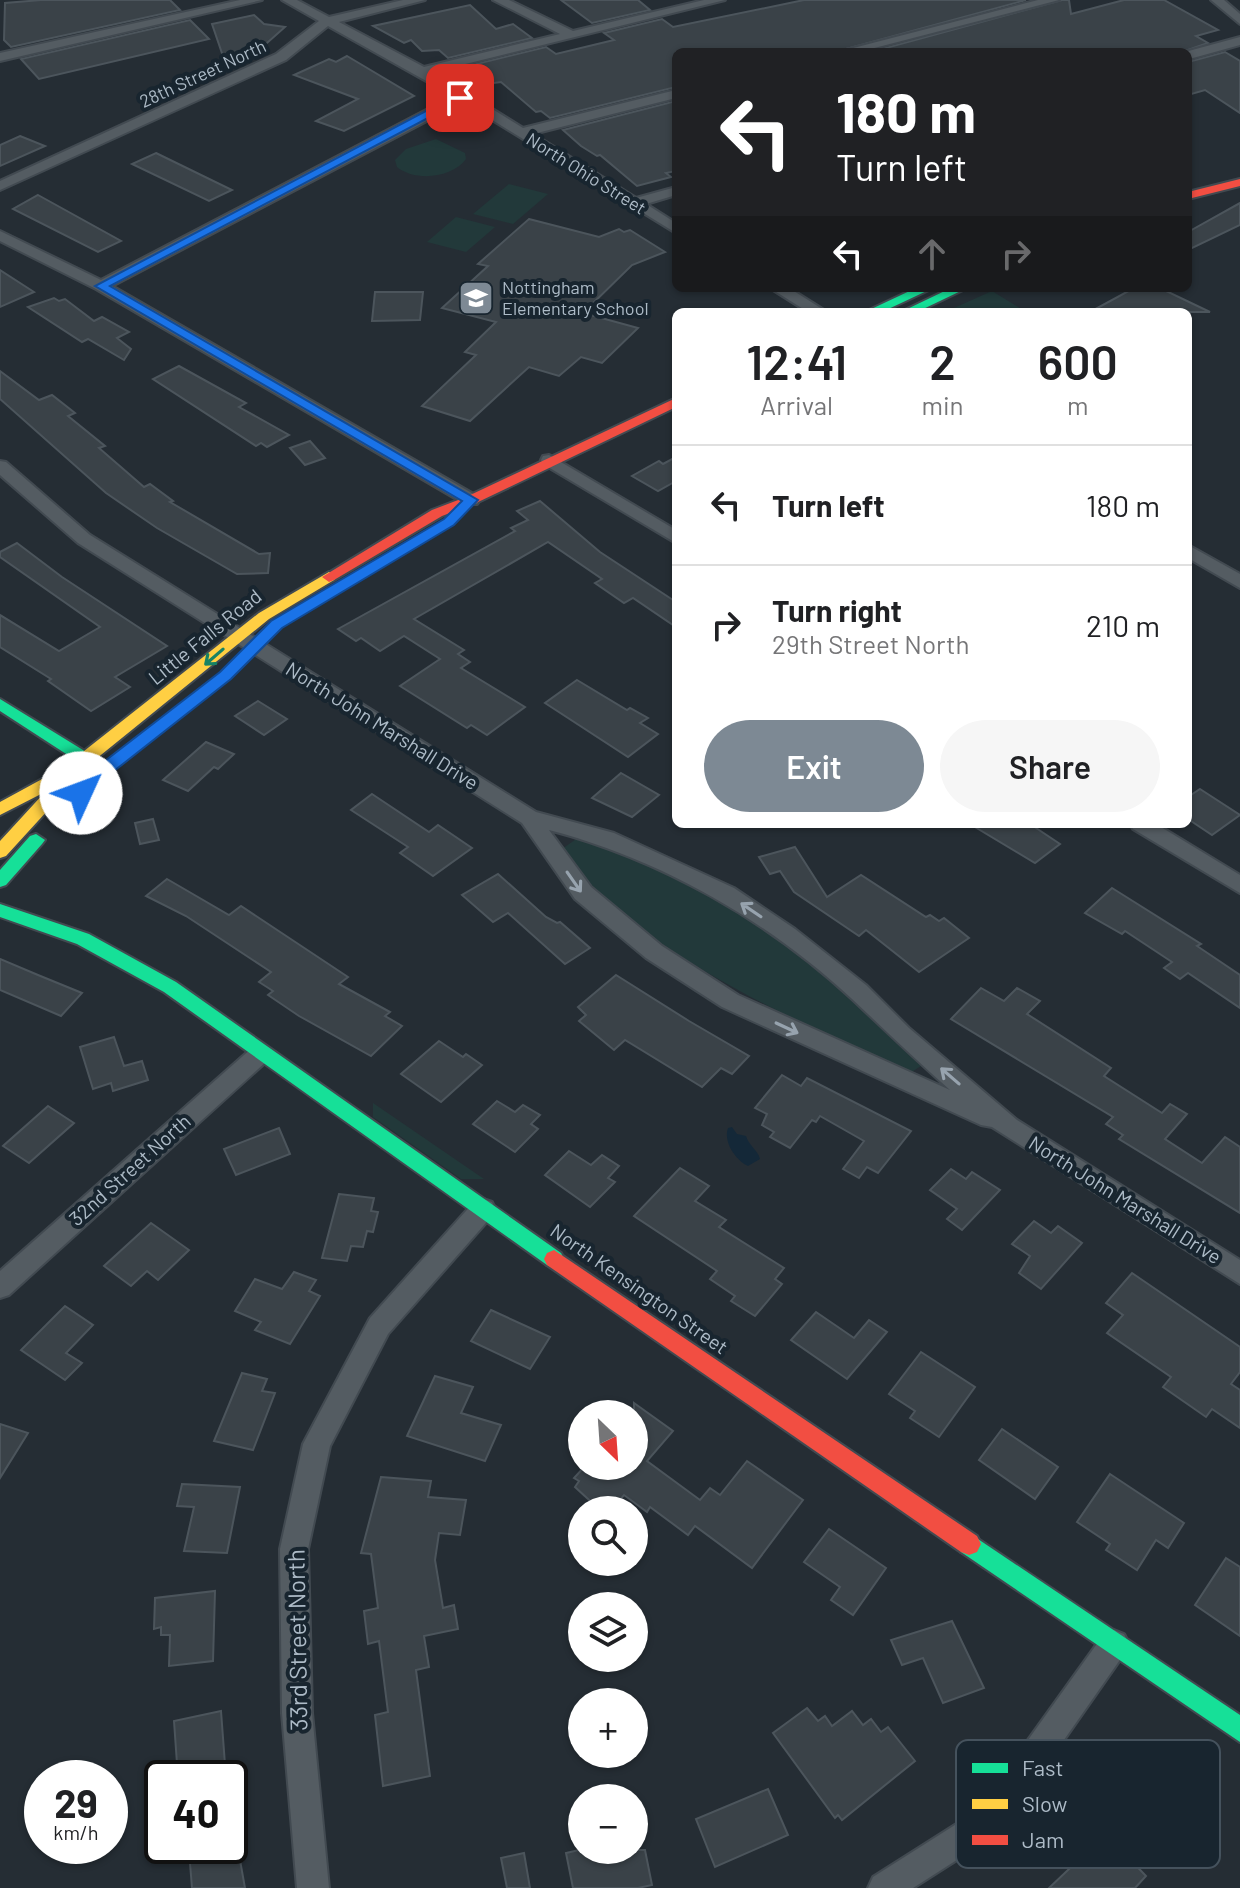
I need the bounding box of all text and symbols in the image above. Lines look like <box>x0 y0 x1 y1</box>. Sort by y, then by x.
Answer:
street label: 28th Street North <box>136 34 269 112</box>
pin <box>426 64 494 132</box>
icon: arrive <box>438 76 482 120</box>
text: 180 m <box>836 77 976 144</box>
icon: left <box>704 80 808 184</box>
street label: North Ohio Street <box>523 128 650 219</box>
text: Turn left <box>836 145 967 188</box>
icon: left <box>826 232 870 276</box>
icon: ahead <box>910 232 954 276</box>
icon: right <box>994 232 1038 276</box>
place label: Nottingham Elementary School <box>502 276 649 319</box>
school or university icon: Nottingham Elementary School <box>457 279 495 317</box>
text: 12:41 <box>746 332 847 390</box>
text: 2 <box>929 332 956 390</box>
text: 600 <box>1038 332 1118 390</box>
text: Arrival <box>760 389 833 420</box>
text: min <box>921 389 964 420</box>
text: m <box>1067 389 1089 420</box>
icon: left <box>704 483 748 527</box>
text: Turn left <box>772 487 885 523</box>
text: 180 m <box>1086 487 1160 523</box>
street label: Little Falls Road <box>143 583 266 689</box>
text: Turn right <box>772 592 902 628</box>
icon: right <box>704 603 748 647</box>
text: 210 m <box>1086 607 1160 643</box>
text: 29th Street North <box>772 628 969 659</box>
one-way arrow <box>205 648 225 666</box>
street label: North John Marshall Drive <box>282 656 483 794</box>
button: Exit <box>704 720 924 812</box>
button: Share <box>940 720 1160 812</box>
position arrow <box>39 751 123 835</box>
one-way arrow <box>566 870 583 892</box>
one-way arrow <box>740 902 762 918</box>
one-way arrow <box>775 1021 799 1036</box>
one-way arrow <box>941 1067 961 1085</box>
street label: 32nd Street North <box>64 1108 195 1230</box>
street label: North John Marshall Drive <box>1025 1130 1226 1268</box>
street label: North Kensington Street <box>546 1218 733 1358</box>
north arrow <box>568 1400 648 1480</box>
map controls <box>568 1400 648 1864</box>
button: search <box>568 1496 648 1576</box>
street label: 33rd Street North <box>280 1549 313 1731</box>
button: layers <box>568 1592 648 1672</box>
button: + <box>568 1688 648 1768</box>
legend <box>956 1740 1220 1868</box>
text: Fast <box>1022 1754 1064 1780</box>
speed limit sign: 40 <box>144 1760 248 1864</box>
text: 29 <box>54 1778 98 1826</box>
button: − <box>568 1784 648 1864</box>
text: Slow <box>1022 1790 1067 1816</box>
text: km/h <box>53 1820 99 1844</box>
text: Jam <box>1022 1826 1064 1852</box>

